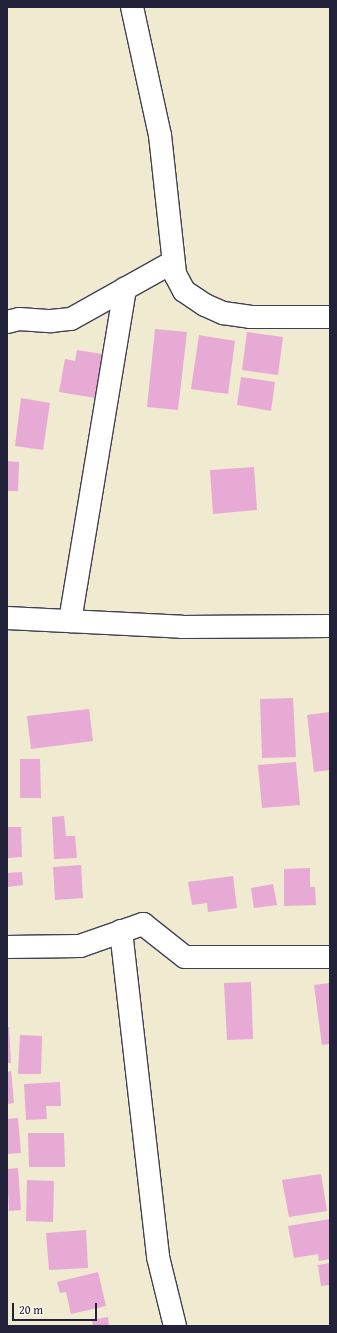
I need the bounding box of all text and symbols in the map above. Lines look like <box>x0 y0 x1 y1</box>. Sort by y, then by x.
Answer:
scale bar <box>14 1295 99 1321</box>
text: 20 m <box>19 1301 43 1318</box>

